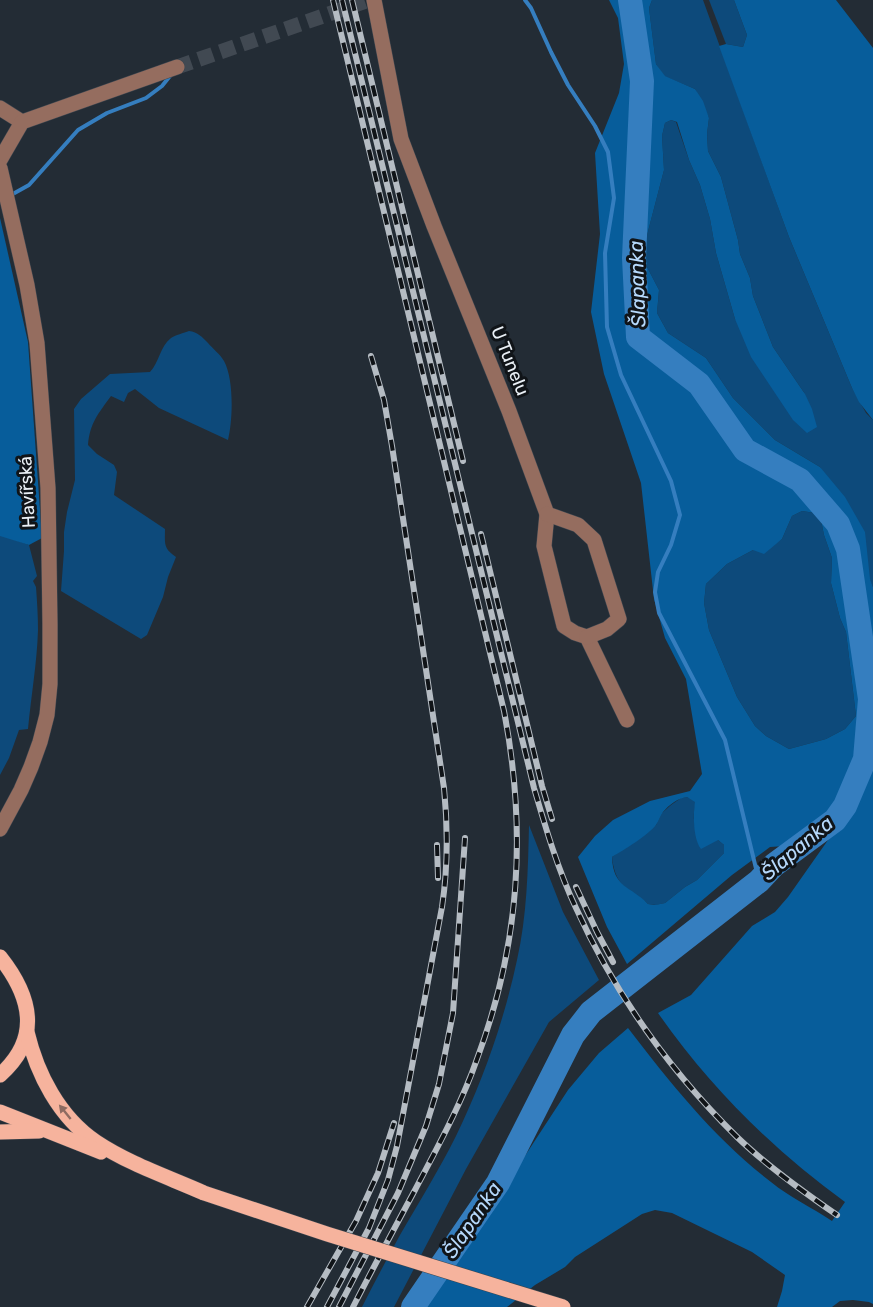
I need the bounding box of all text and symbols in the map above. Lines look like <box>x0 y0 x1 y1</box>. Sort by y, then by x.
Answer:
water label: Šlapanka <box>623 240 651 328</box>
street label: U Tunelu <box>486 323 534 399</box>
street label: Havířská <box>14 455 40 529</box>
water label: Šlapanka <box>756 811 838 885</box>
one-way arrow <box>59 1104 71 1119</box>
water label: Šlapanka <box>438 1177 506 1263</box>

